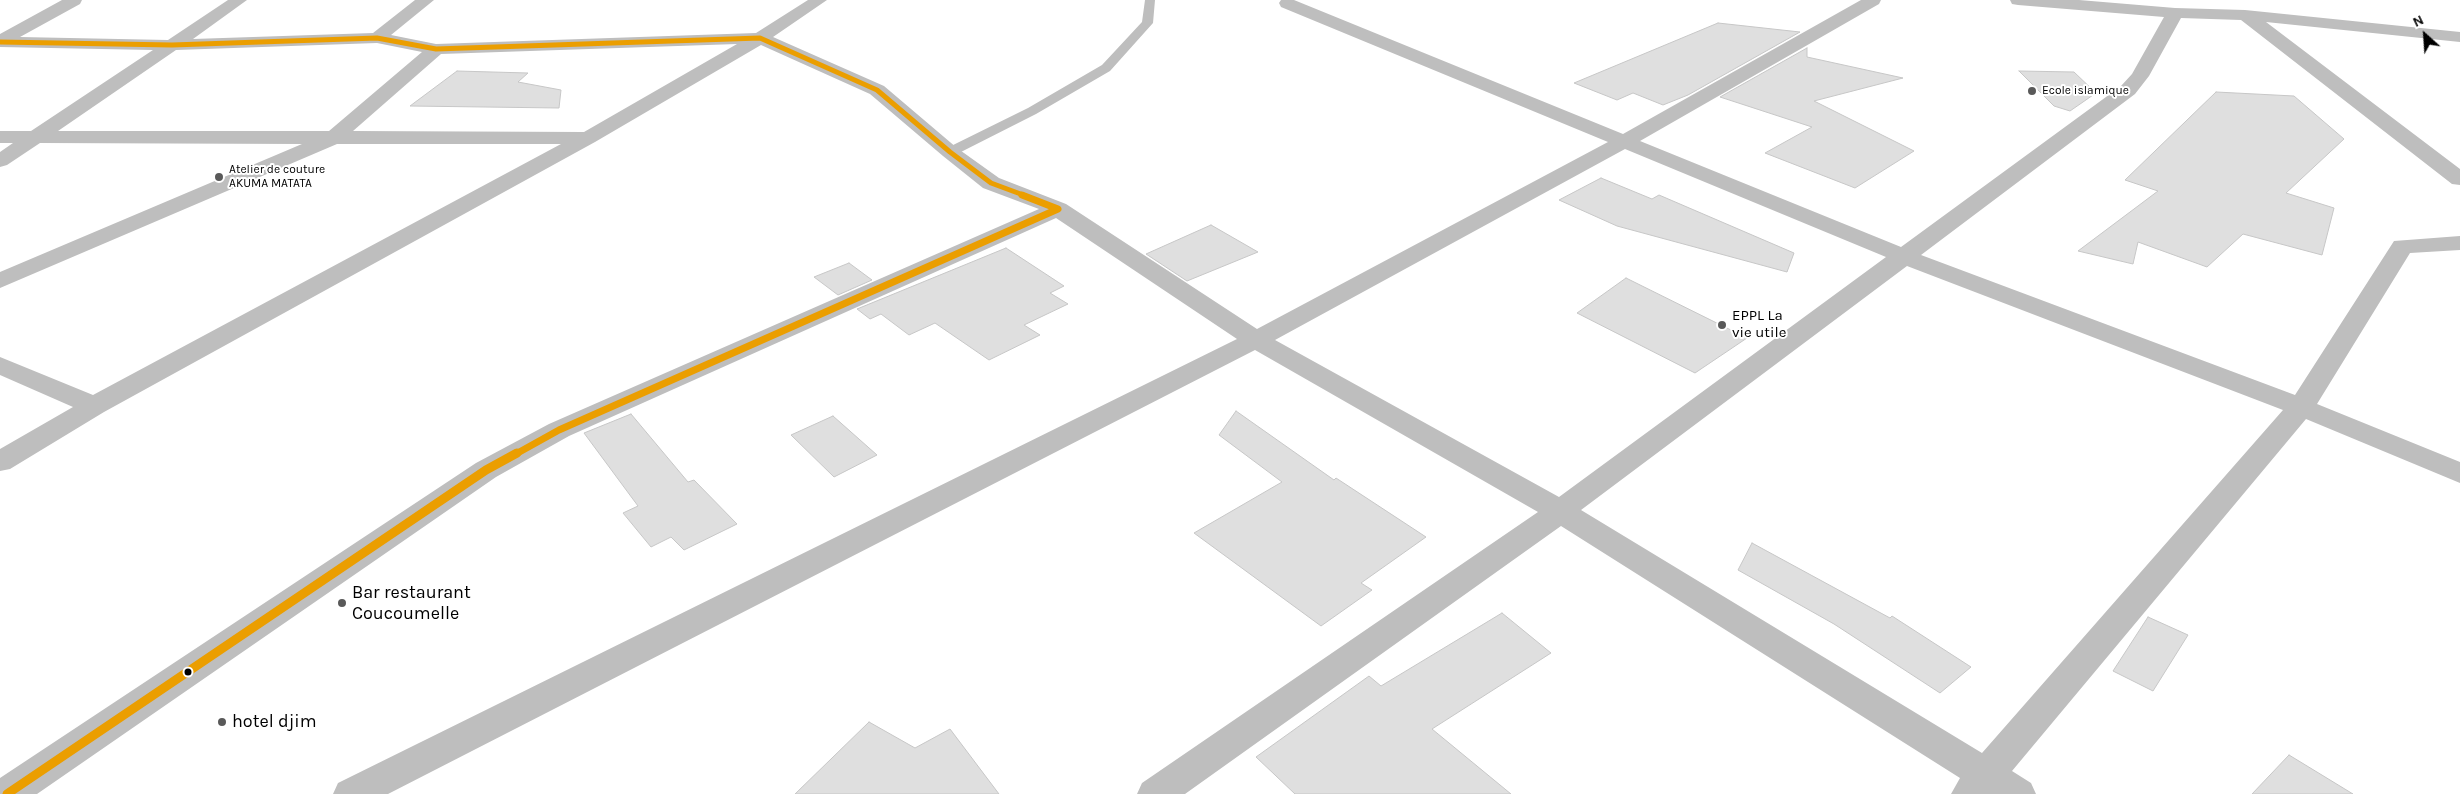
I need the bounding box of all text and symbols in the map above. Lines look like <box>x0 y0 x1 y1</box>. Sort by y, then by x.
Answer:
north arrow <box>2400 10 2450 60</box>
text: N <box>2410 11 2426 31</box>
place label: Ecole islamique <box>2042 84 2129 98</box>
marker: Ecole islamique <box>2026 85 2038 97</box>
place label: Atelier de couture AKUMA MATATA <box>229 163 325 191</box>
marker: Atelier de couture AKUMA MATATA <box>213 171 225 183</box>
place label: EPPL La vie utile <box>1732 307 1786 342</box>
marker: EPPL La vie utile <box>1716 319 1728 331</box>
place label: Bar restaurant Coucoumelle <box>352 582 471 624</box>
marker: Bar restaurant Coucoumelle <box>336 597 348 609</box>
unlabelled marker <box>183 667 193 677</box>
place label: hotel djim <box>232 711 317 733</box>
marker: hotel djim <box>216 716 228 728</box>

